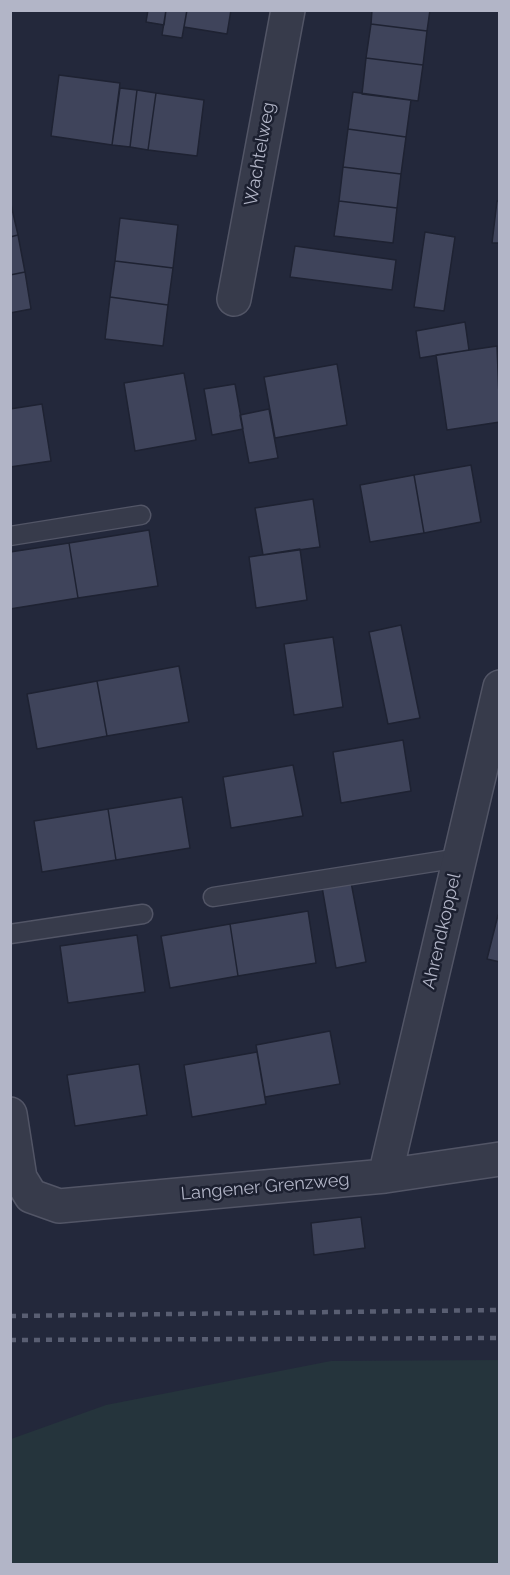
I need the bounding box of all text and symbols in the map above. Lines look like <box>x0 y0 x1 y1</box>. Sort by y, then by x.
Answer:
street label: Wachtelweg <box>240 100 280 208</box>
street label: Ahrendkoppel <box>418 871 466 991</box>
street label: Langener Grenzweg <box>180 1169 350 1205</box>

